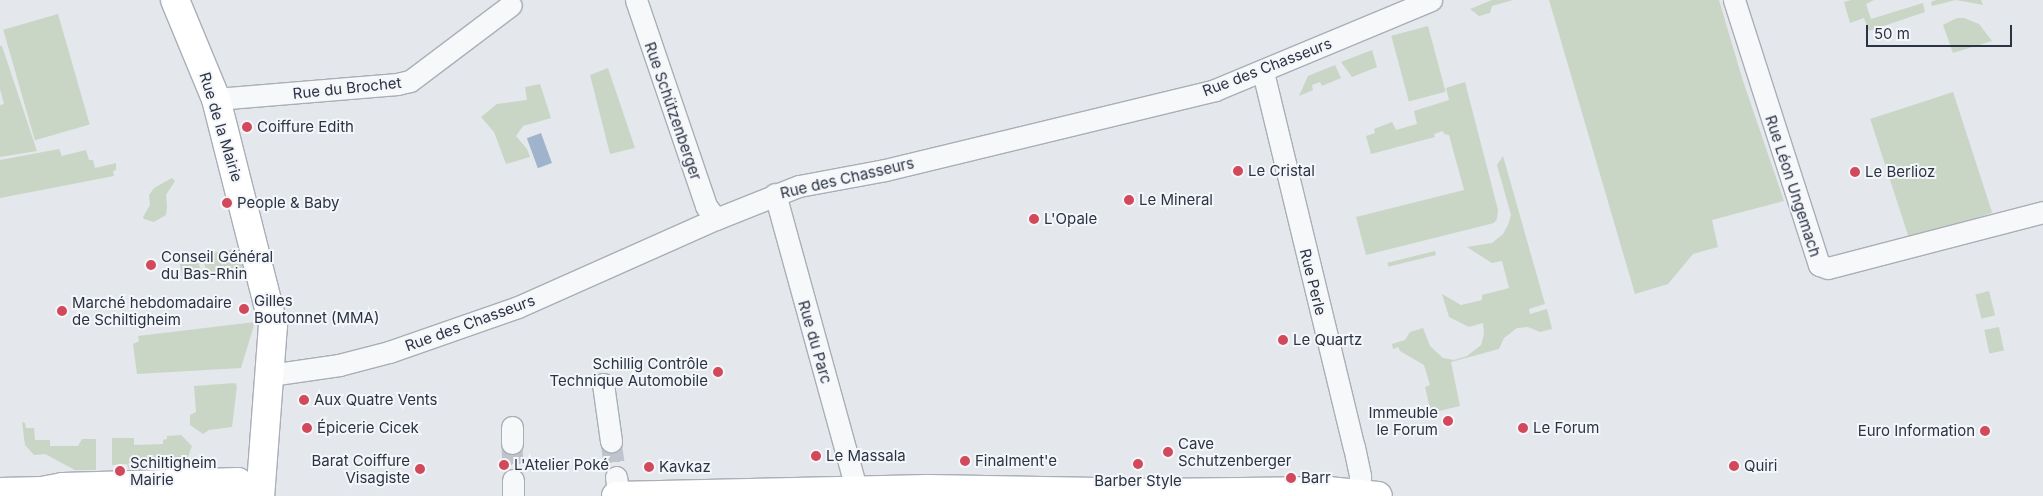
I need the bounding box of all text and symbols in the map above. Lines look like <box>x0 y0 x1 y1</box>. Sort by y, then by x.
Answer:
scale bar <box>1868 15 2014 47</box>
text: 50 m <box>1874 24 1910 43</box>
street label: Rue des Chasseurs <box>1200 34 1334 100</box>
street label: Rue Schützenberger <box>641 40 705 182</box>
street label: Rue de la Mairie <box>196 70 246 184</box>
street label: Rue du Brochet <box>292 73 402 103</box>
street label: Rue Léon Ungemach <box>1762 113 1824 259</box>
place label: Coiffure Edith <box>257 118 354 136</box>
marker: Coiffure Edith <box>241 121 253 133</box>
street label: Rue des Chasseurs <box>778 154 916 202</box>
place label: Le Cristal <box>1248 162 1315 180</box>
place label: Le Berlioz <box>1865 163 1935 181</box>
marker: Le Cristal <box>1232 165 1244 177</box>
marker: Le Berlioz <box>1849 166 1861 178</box>
place label: Le Mineral <box>1139 191 1213 209</box>
place label: People & Baby <box>237 194 339 212</box>
marker: Le Mineral <box>1123 194 1135 206</box>
marker: People & Baby <box>221 197 233 209</box>
place label: L'Opale <box>1044 210 1097 228</box>
marker: L'Opale <box>1028 213 1040 225</box>
place label: Conseil Général du Bas-Rhin <box>161 247 273 282</box>
street label: Rue Perle <box>1296 247 1330 317</box>
marker: Conseil Général du Bas-Rhin <box>145 259 157 271</box>
place label: Gilles Boutonnet (MMA) <box>254 291 379 326</box>
street label: Rue des Chasseurs <box>403 291 537 355</box>
place label: Marché hebdomadaire de Schiltigheim <box>72 293 232 328</box>
street label: Rue du Parc <box>795 298 835 386</box>
marker: Gilles Boutonnet (MMA) <box>238 303 250 315</box>
marker: Marché hebdomadaire de Schiltigheim <box>56 305 68 317</box>
place label: Le Quartz <box>1293 331 1362 349</box>
marker: Le Quartz <box>1277 334 1289 346</box>
place label: Schillig Contrôle Technique Automobile <box>549 354 708 389</box>
marker: Schillig Contrôle Technique Automobile <box>712 366 724 378</box>
place label: Aux Quatre Vents <box>314 391 438 409</box>
marker: Aux Quatre Vents <box>298 394 310 406</box>
place label: Immeuble le Forum <box>1369 403 1438 438</box>
marker: Immeuble le Forum <box>1442 415 1454 427</box>
place label: Épicerie Cicek <box>317 419 419 437</box>
place label: Le Forum <box>1533 419 1599 437</box>
marker: Épicerie Cicek <box>301 422 313 434</box>
marker: Le Forum <box>1517 422 1529 434</box>
place label: Euro Information <box>1858 422 1975 440</box>
marker: Euro Information <box>1979 425 1991 437</box>
place label: Cave Schutzenberger <box>1178 434 1291 469</box>
marker: Cave Schutzenberger <box>1162 446 1174 458</box>
place label: Le Massala <box>826 447 906 465</box>
marker: Le Massala <box>810 450 822 462</box>
place label: Barat Coiffure Visagiste <box>311 451 410 486</box>
place label: Finalment'e <box>975 452 1057 470</box>
place label: Schiltigheim Mairie <box>130 453 217 488</box>
marker: Finalment'e <box>959 455 971 467</box>
place label: L'Atelier Poké <box>514 456 609 474</box>
place label: Quiri <box>1744 457 1777 475</box>
place label: Kavkaz <box>659 458 711 476</box>
marker: Barber Style <box>1132 458 1144 470</box>
marker: L'Atelier Poké <box>498 459 510 471</box>
marker: Quiri <box>1728 460 1740 472</box>
marker: Kavkaz <box>643 461 655 473</box>
marker: Barat Coiffure Visagiste <box>414 463 426 475</box>
marker: Schiltigheim Mairie <box>114 465 126 477</box>
place label: Barr <box>1301 469 1331 487</box>
place label: Barber Style <box>1094 472 1182 490</box>
marker: Barr <box>1285 472 1297 484</box>

